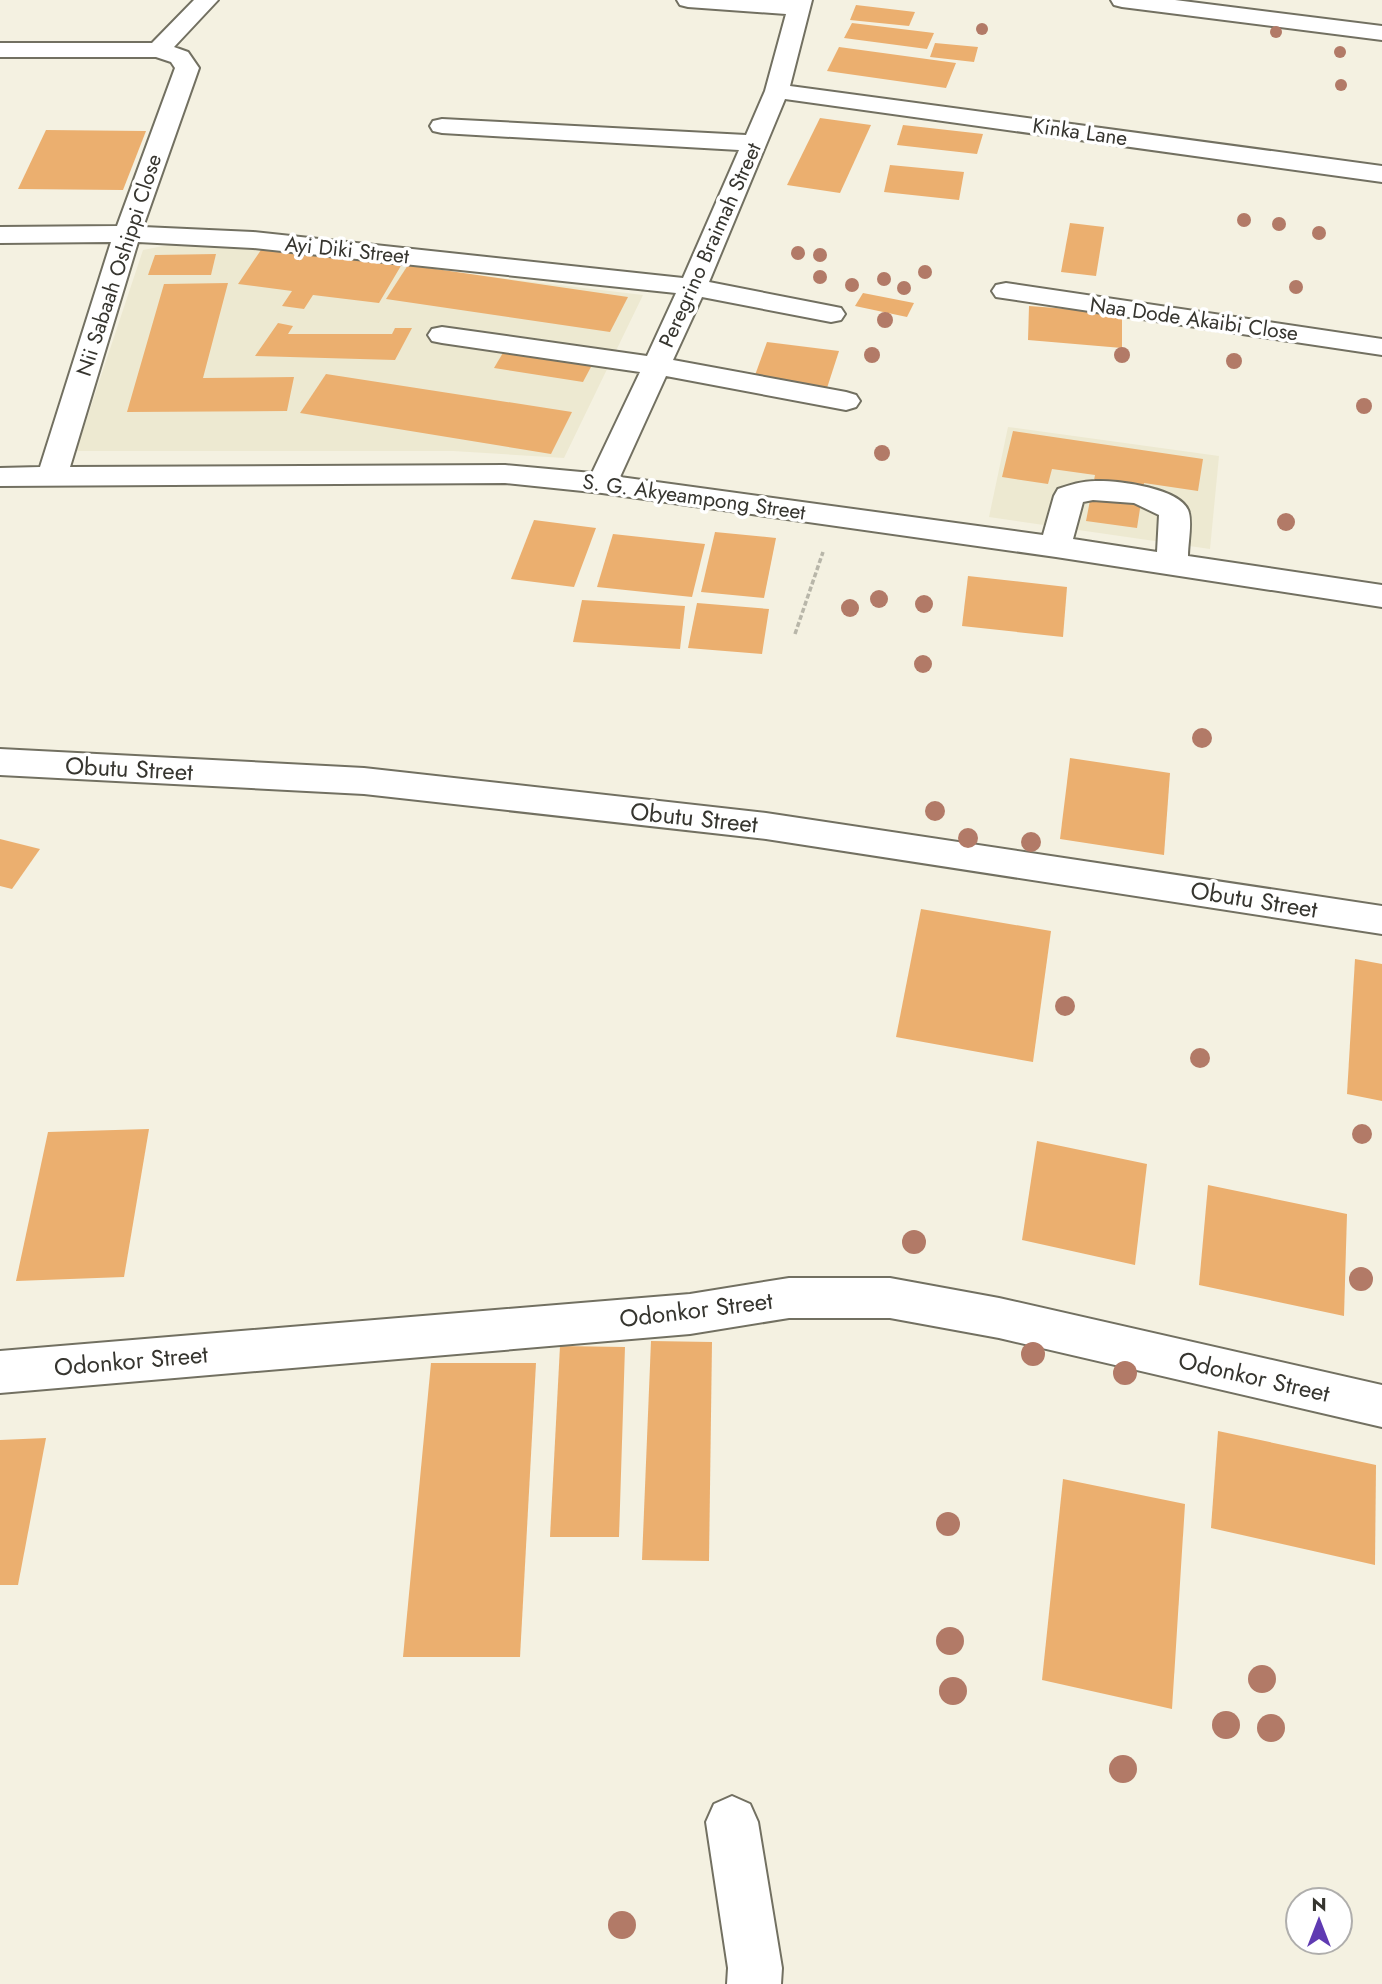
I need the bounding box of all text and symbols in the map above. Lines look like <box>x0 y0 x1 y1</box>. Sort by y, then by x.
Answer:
street label: Kinka Lane <box>1031 111 1129 154</box>
street label: Peregrino Braimah Street <box>651 138 769 352</box>
street label: Nii Sabaah Oshippi Close <box>69 150 169 380</box>
street label: Ayi Diki Street <box>283 229 411 271</box>
street label: Naa Dode Akaibi Close <box>1088 290 1300 348</box>
street label: S. G. Akyeampong Street <box>581 467 807 527</box>
street label: Obutu Street <box>64 748 194 789</box>
street label: Obutu Street <box>629 793 760 842</box>
street label: Obutu Street <box>1188 872 1320 927</box>
street label: Odonkor Street <box>617 1283 775 1336</box>
street label: Odonkor Street <box>53 1336 210 1385</box>
street label: Odonkor Street <box>1175 1342 1333 1411</box>
north arrow <box>1284 1886 1354 1956</box>
text: N <box>1311 1891 1327 1918</box>

